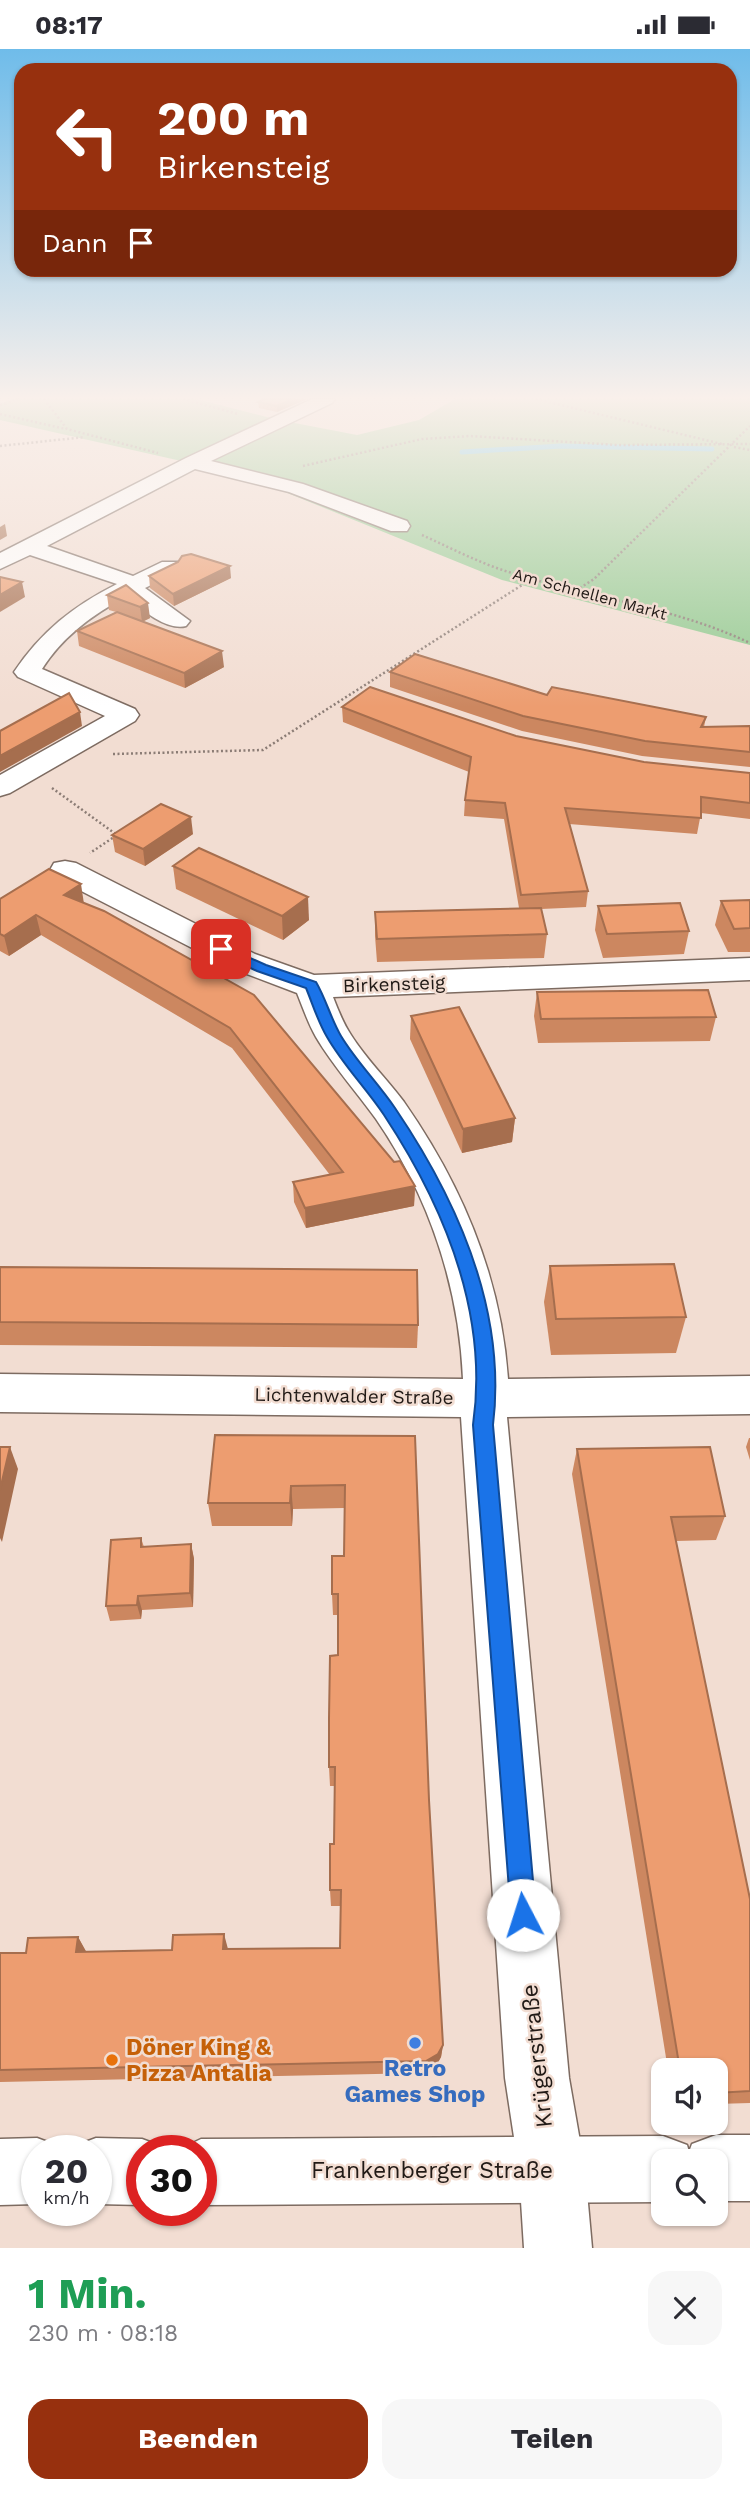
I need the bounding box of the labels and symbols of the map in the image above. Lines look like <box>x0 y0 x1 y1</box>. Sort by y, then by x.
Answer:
street label: Am Schnellen Markt <box>511 564 669 624</box>
pin <box>191 919 251 979</box>
street label: Birkensteig <box>342 971 446 997</box>
street label: Lichtenwalder Straße <box>254 1383 454 1409</box>
position arrow <box>486 1878 560 1952</box>
street label: Krügerstraße <box>516 1983 558 2129</box>
place label: Döner King & Pizza Antalia <box>126 2034 273 2087</box>
marker: Retro Games Shop <box>407 2035 423 2051</box>
marker: Döner King & Pizza Antalia <box>104 2052 120 2068</box>
place label: Retro Games Shop <box>344 2055 486 2108</box>
speed limit sign: 30 <box>126 2135 217 2226</box>
street label: Frankenberger Straße <box>311 2157 553 2184</box>

